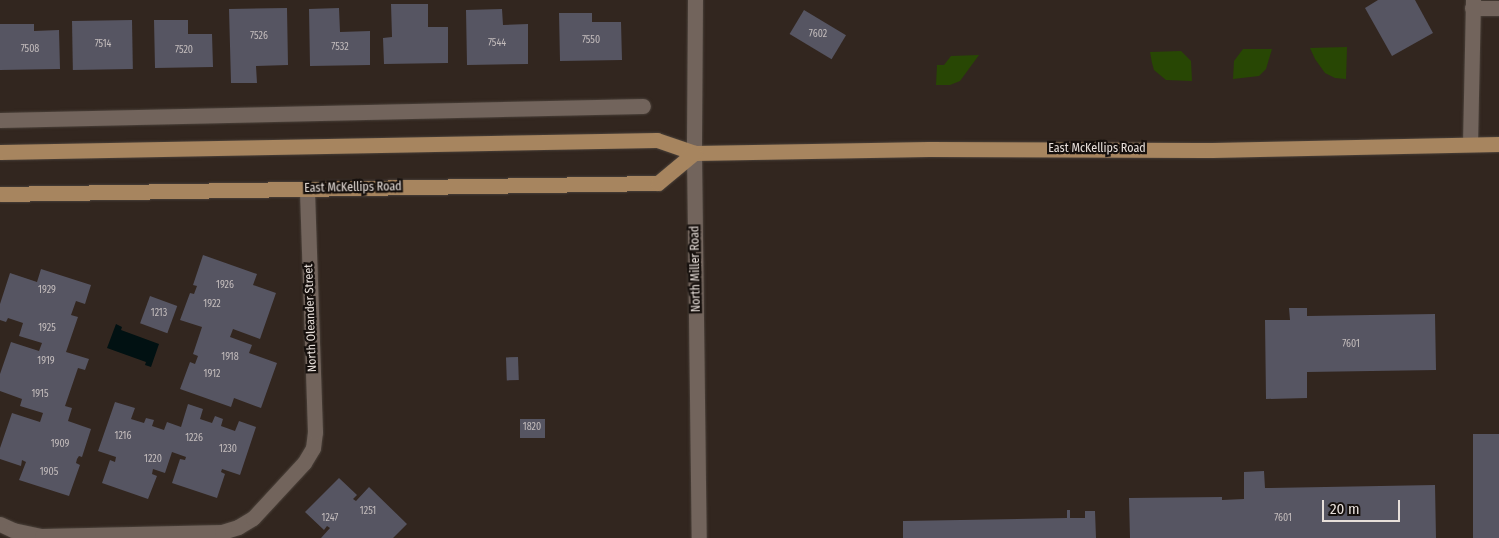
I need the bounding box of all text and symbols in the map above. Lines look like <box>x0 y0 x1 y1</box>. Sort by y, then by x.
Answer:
house number: 7602 <box>809 29 827 41</box>
house number: 7526 <box>250 31 268 43</box>
house number: 7550 <box>582 35 600 47</box>
house number: 7544 <box>488 38 506 50</box>
house number: 7514 <box>95 39 111 51</box>
house number: 7532 <box>331 42 349 54</box>
house number: 7508 <box>21 44 39 56</box>
house number: 7520 <box>175 45 193 57</box>
street label: East McKellips Road <box>1048 142 1146 156</box>
street label: East McKellips Road <box>304 180 402 196</box>
street label: North Miller Road <box>688 226 704 312</box>
street label: North Oleander Street <box>302 264 320 372</box>
house number: 1926 <box>216 280 234 292</box>
house number: 1929 <box>38 285 56 297</box>
house number: 1922 <box>203 299 221 311</box>
house number: 1213 <box>151 308 167 320</box>
house number: 1925 <box>38 323 56 335</box>
house number: 7601 <box>1342 339 1360 351</box>
house number: 1918 <box>221 352 239 364</box>
house number: 1919 <box>37 356 55 368</box>
house number: 1912 <box>204 369 220 381</box>
house number: 1915 <box>31 389 49 401</box>
house number: 1820 <box>523 422 541 434</box>
house number: 1216 <box>115 431 131 443</box>
house number: 1226 <box>185 433 203 445</box>
house number: 1909 <box>51 439 69 451</box>
house number: 1230 <box>219 444 237 456</box>
house number: 1220 <box>144 454 162 466</box>
house number: 1905 <box>40 467 58 479</box>
scale bar <box>1324 490 1402 522</box>
text: 20 m <box>1330 500 1360 518</box>
house number: 1251 <box>360 506 376 518</box>
house number: 1247 <box>322 513 338 525</box>
house number: 7601 <box>1274 513 1292 525</box>

